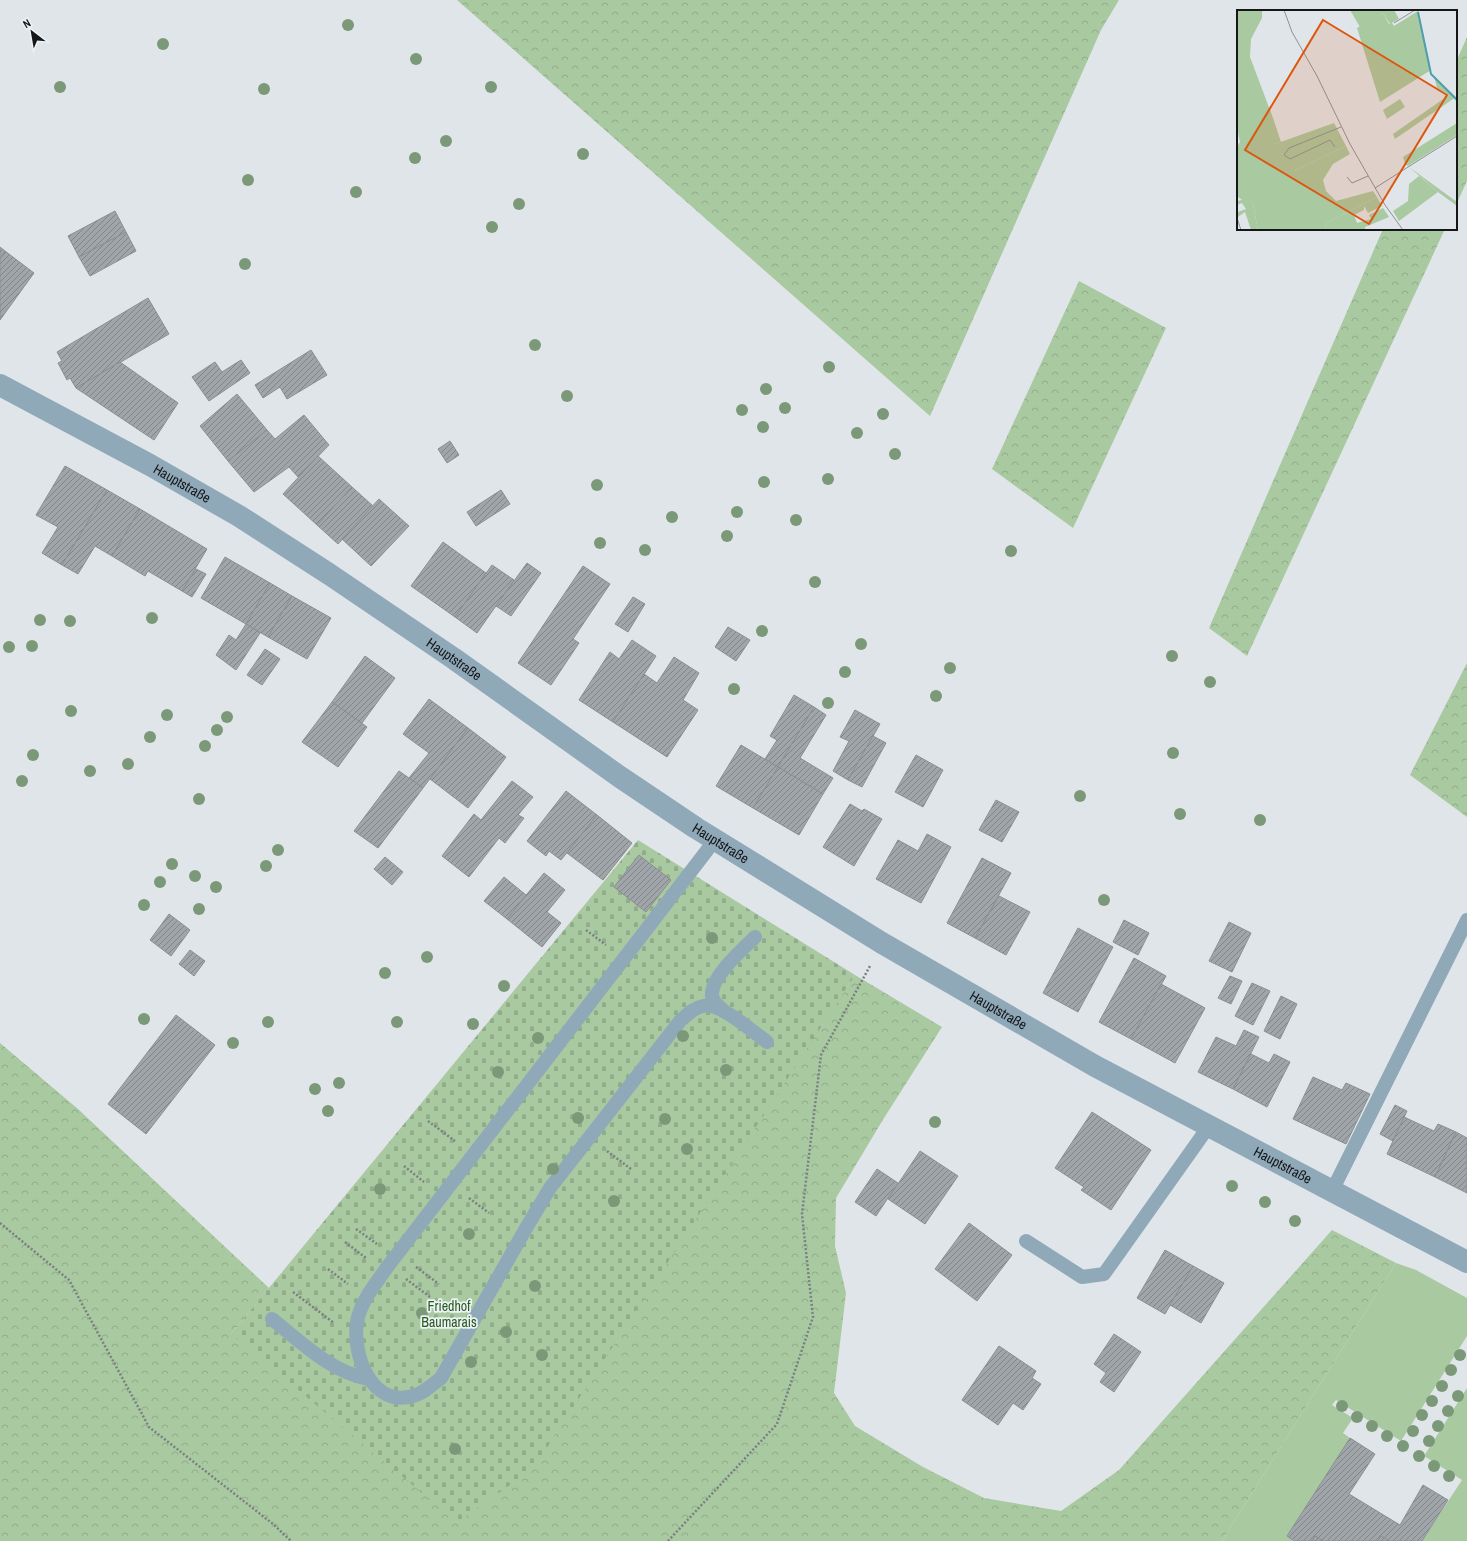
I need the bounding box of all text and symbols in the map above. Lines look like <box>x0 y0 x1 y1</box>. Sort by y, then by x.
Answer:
inset map <box>1237 10 1457 230</box>
north arrow <box>12 12 52 52</box>
text: N <box>20 16 33 31</box>
street label: Hauptstraße <box>150 460 214 507</box>
street label: Hauptstraße <box>423 634 485 685</box>
street label: Hauptstraße <box>689 819 752 868</box>
street label: Hauptstraße <box>966 987 1030 1034</box>
street label: Hauptstraße <box>1251 1142 1315 1188</box>
park label: Friedhof Baumarais <box>421 1297 477 1331</box>

